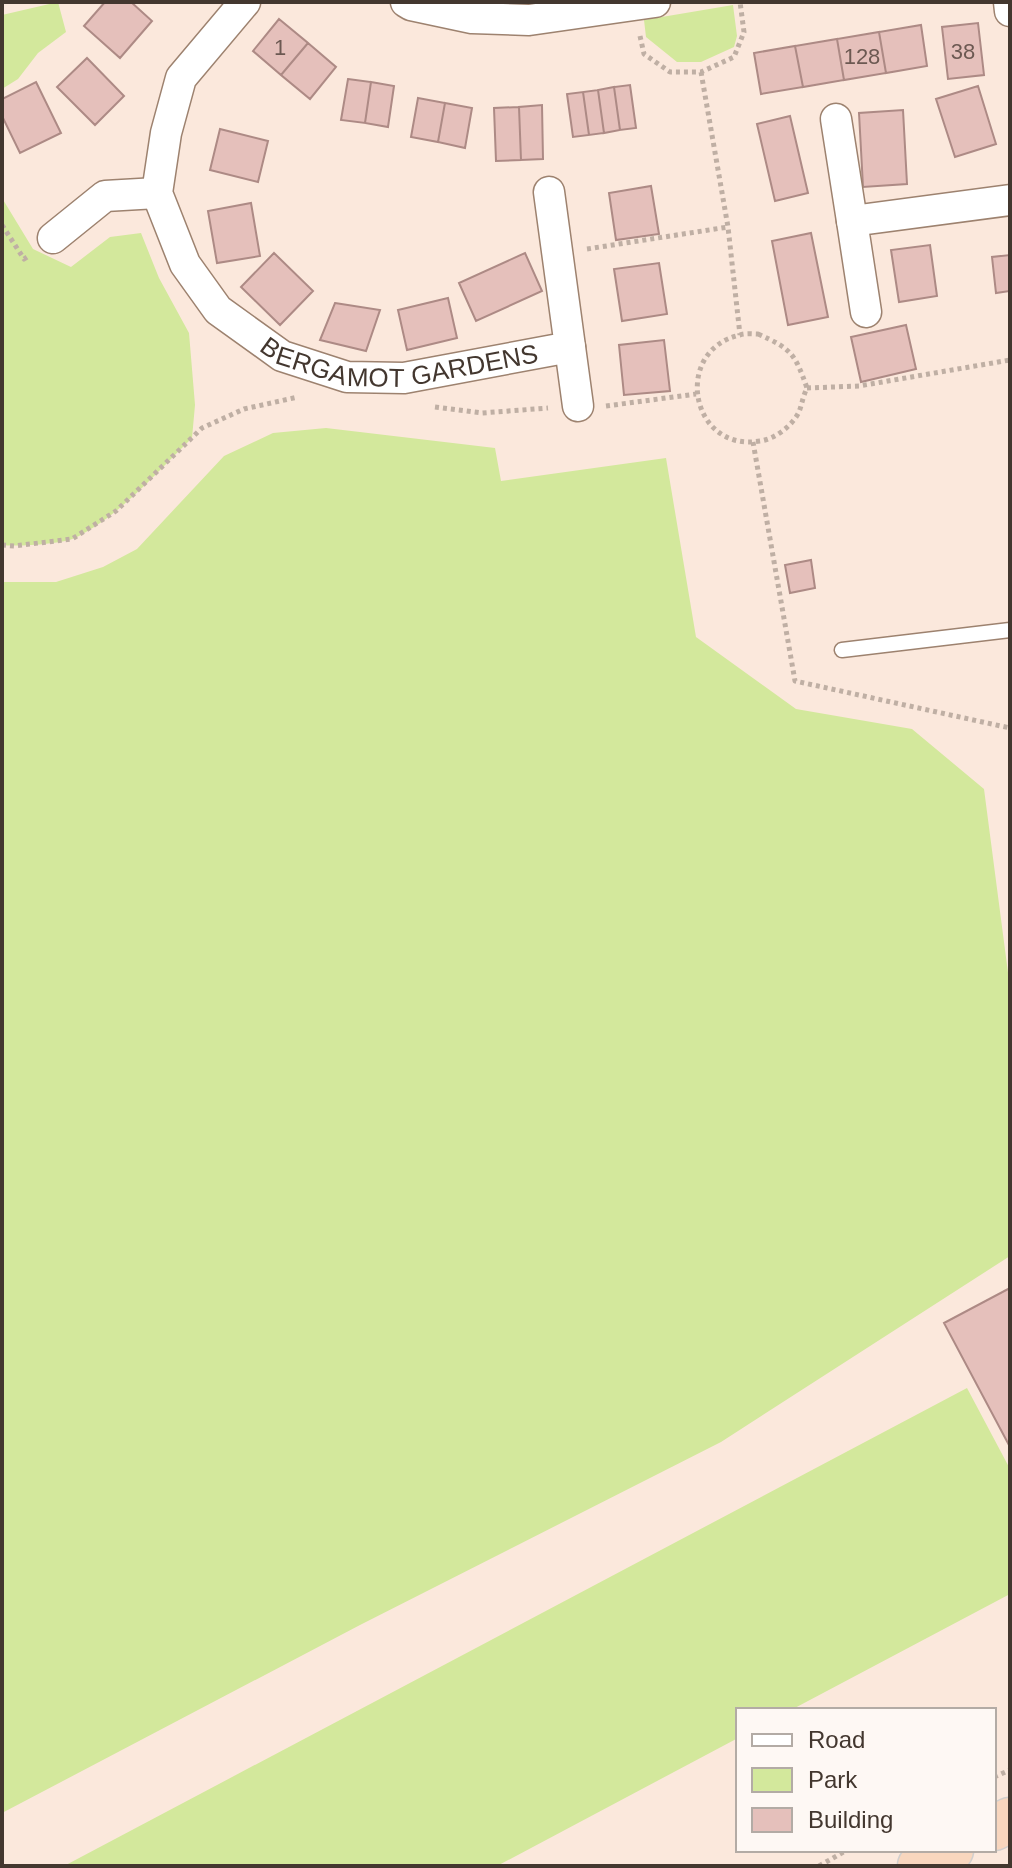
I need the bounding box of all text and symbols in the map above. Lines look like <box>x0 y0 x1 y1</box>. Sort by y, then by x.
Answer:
house number: 1 <box>274 35 286 60</box>
house number: 38 <box>951 39 975 64</box>
house number: 128 <box>844 44 880 69</box>
street label: BERGAMOT GARDENS <box>255 330 540 393</box>
legend <box>736 1708 996 1852</box>
text: Road <box>808 1726 865 1753</box>
text: Park <box>808 1766 858 1793</box>
text: Building <box>808 1806 893 1833</box>

